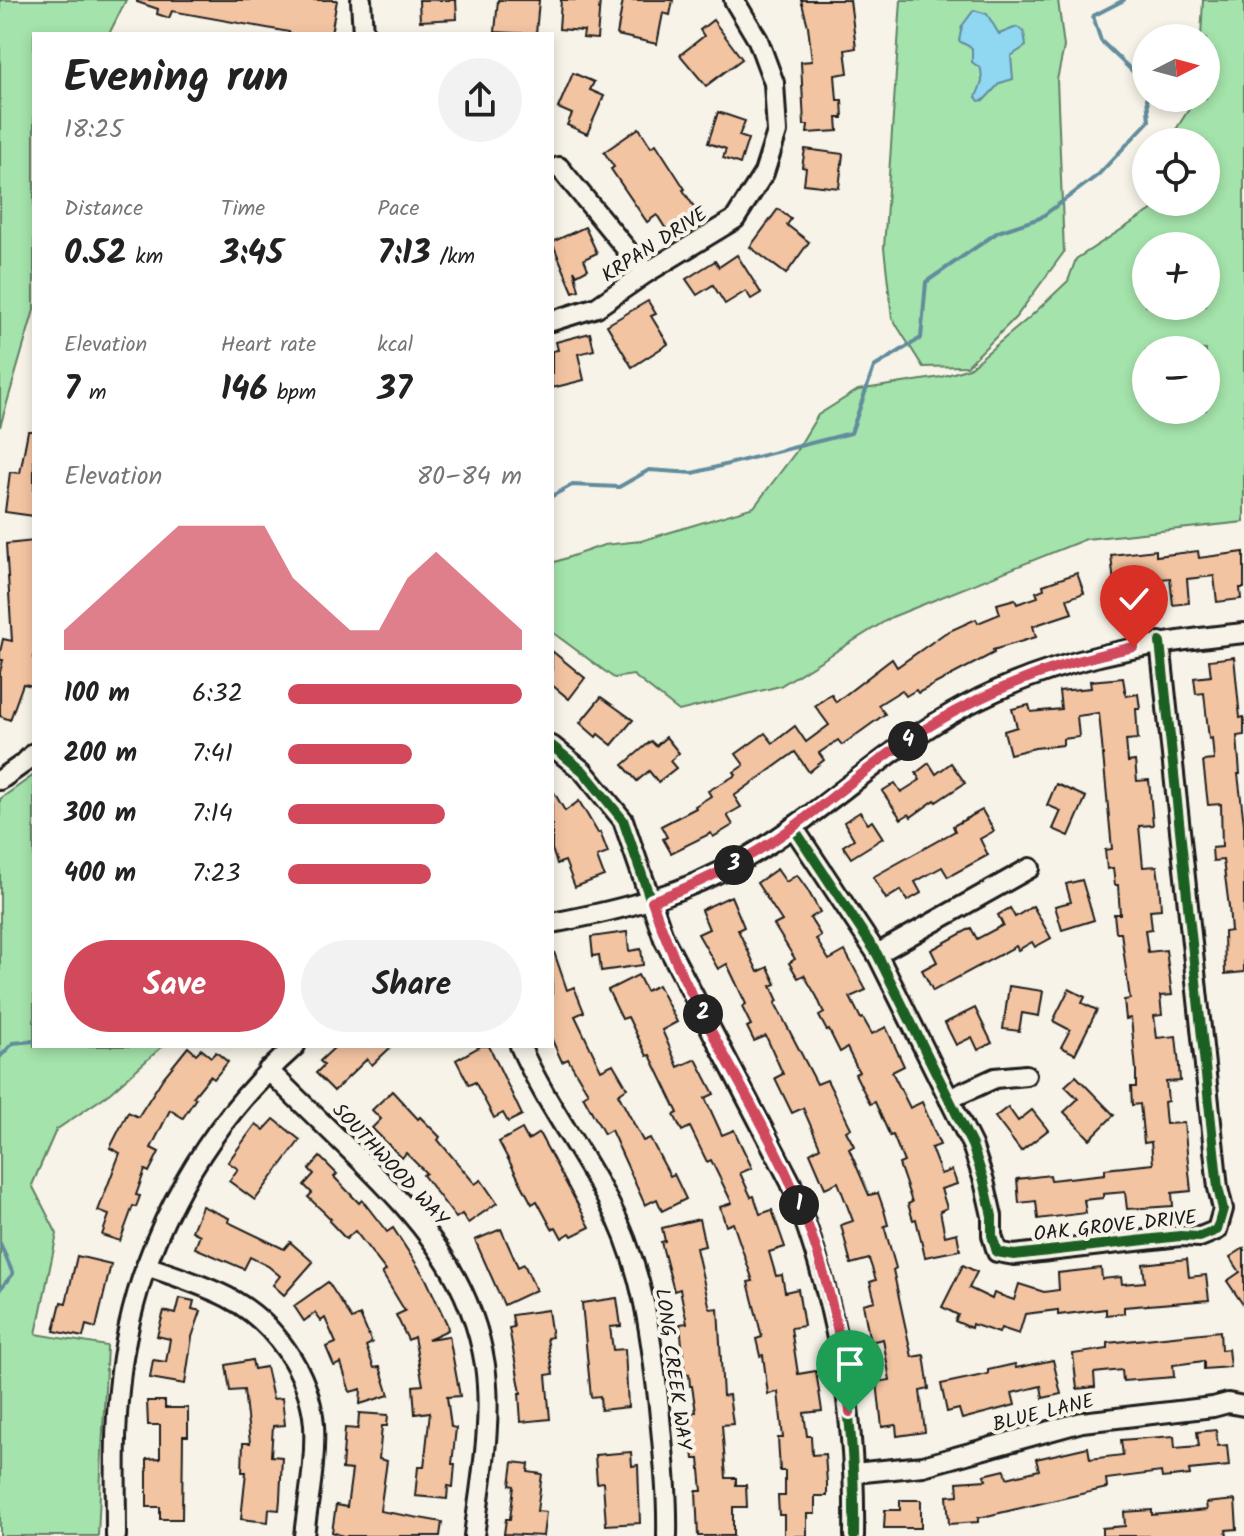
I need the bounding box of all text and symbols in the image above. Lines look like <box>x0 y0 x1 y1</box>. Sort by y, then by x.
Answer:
north arrow <box>1132 24 1220 112</box>
map controls <box>1132 24 1220 424</box>
text: Evening run <box>64 44 288 114</box>
button: share <box>438 58 522 142</box>
text: 18:25 <box>64 109 123 151</box>
button: locate <box>1132 128 1220 216</box>
text: Distance <box>64 192 143 227</box>
text: Time <box>221 192 265 227</box>
text: Pace <box>377 192 419 227</box>
street label: KRPAN DRIVE <box>596 199 716 292</box>
text: 0.52 <box>64 227 127 281</box>
text: 3:45 <box>221 227 283 281</box>
text: 7:13 <box>377 227 431 281</box>
button: + <box>1132 232 1220 320</box>
text: km <box>127 240 163 275</box>
text: /km <box>431 240 475 275</box>
text: Elevation <box>64 328 147 363</box>
text: Heart rate <box>221 328 316 363</box>
text: kcal <box>377 328 413 363</box>
button: − <box>1132 336 1220 424</box>
text: 7 <box>64 363 80 417</box>
text: 146 <box>221 363 268 417</box>
text: 37 <box>377 363 412 417</box>
text: m <box>80 376 106 411</box>
text: bpm <box>268 376 316 411</box>
text: Elevation <box>64 456 162 498</box>
text: 80–84 m <box>416 456 522 498</box>
pin <box>1100 565 1168 647</box>
icon: check <box>1112 577 1156 621</box>
text: 100 m <box>64 673 130 715</box>
text: 6:32 <box>192 673 243 715</box>
pin: 4 <box>888 721 928 761</box>
text: 4 <box>902 723 914 758</box>
text: 200 m <box>64 733 137 775</box>
text: 7:41 <box>192 733 233 775</box>
text: 300 m <box>64 793 136 835</box>
text: 7:14 <box>192 793 233 835</box>
pin: 3 <box>714 845 754 885</box>
text: 3 <box>728 847 740 882</box>
text: 400 m <box>64 853 136 895</box>
text: 7:23 <box>192 853 240 895</box>
button: Save <box>64 940 285 1032</box>
button: Share <box>301 940 522 1032</box>
pin: 2 <box>683 994 723 1034</box>
text: 2 <box>697 996 709 1031</box>
street label: SOUTHWOOD WAY <box>324 1096 457 1236</box>
pin: 1 <box>779 1185 819 1225</box>
text: 1 <box>796 1187 802 1222</box>
street label: OAK GROVE DRIVE <box>1032 1202 1200 1251</box>
street label: LONG CREEK WAY <box>645 1286 699 1454</box>
pin <box>816 1330 884 1412</box>
icon: arrive <box>828 1342 872 1386</box>
street label: BLUE LANE <box>989 1386 1099 1442</box>

